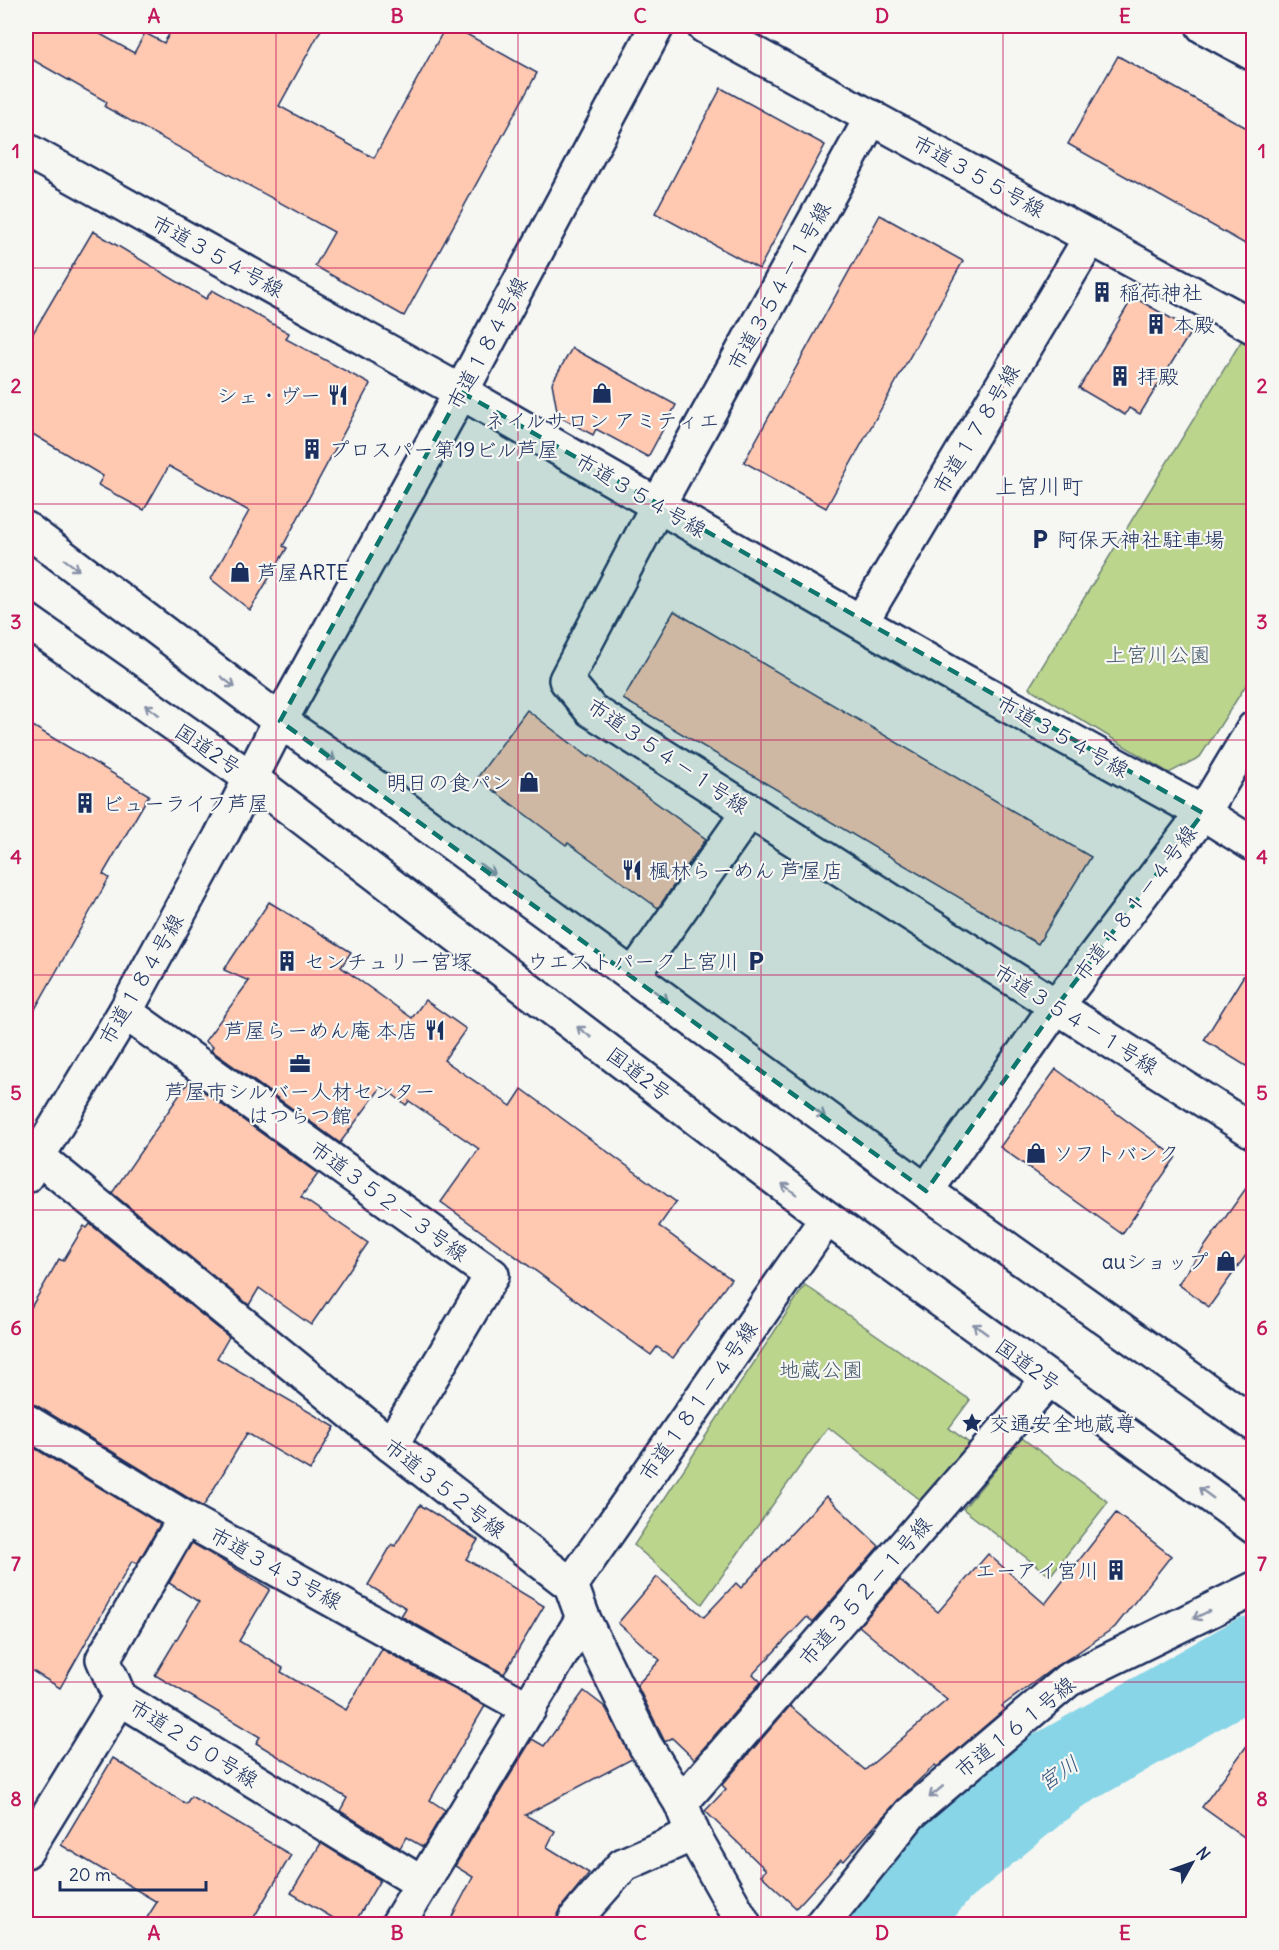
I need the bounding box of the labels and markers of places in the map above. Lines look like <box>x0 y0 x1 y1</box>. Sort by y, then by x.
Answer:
place label: 稲荷神社 <box>1119 279 1203 306</box>
building icon: 稲荷神社 <box>1090 280 1114 304</box>
place label: 本殿 <box>1173 311 1215 338</box>
building icon: 本殿 <box>1144 312 1168 336</box>
place label: 拝殿 <box>1137 363 1179 390</box>
building icon: 拝殿 <box>1108 364 1132 388</box>
shop icon: ネイルサロン アミティエ <box>590 381 614 405</box>
place label: シェ・ヴー <box>216 382 321 409</box>
restaurant icon: シェ・ヴー <box>326 383 350 407</box>
place label: ネイルサロン アミティエ <box>484 407 720 434</box>
place label: プロスパー第19ビル芦屋 <box>329 436 559 463</box>
building icon: プロスパー第19ビル芦屋 <box>300 437 324 461</box>
place label: 阿保天神社駐車場 <box>1057 526 1225 553</box>
parking icon: 阿保天神社駐車場 <box>1028 527 1052 551</box>
place label: 芦屋ARTE <box>257 559 349 586</box>
shop icon: 芦屋ARTE <box>228 560 252 584</box>
place label: 明日の食パン <box>386 769 512 796</box>
shop icon: 明日の食パン <box>517 770 541 794</box>
place label: ビューライフ芦屋 <box>102 790 269 817</box>
building icon: ビューライフ芦屋 <box>73 791 97 815</box>
place label: 楓林らーめん 芦屋店 <box>649 857 843 884</box>
restaurant icon: 楓林らーめん 芦屋店 <box>620 858 644 882</box>
place label: センチュリー宮塚 <box>304 948 472 975</box>
place label: ウエストパーク上宮川 <box>527 948 739 975</box>
building icon: センチュリー宮塚 <box>275 949 299 973</box>
parking icon: ウエストパーク上宮川 <box>744 949 768 973</box>
place label: 芦屋らーめん庵 本店 <box>224 1017 418 1044</box>
restaurant icon: 芦屋らーめん庵 本店 <box>423 1018 447 1042</box>
office icon: 芦屋市シルバー人材センター はつらつ館 <box>288 1052 312 1076</box>
place label: 芦屋市シルバー人材センター はつらつ館 <box>165 1078 435 1129</box>
place label: ソフトバンク <box>1053 1140 1179 1167</box>
shop icon: ソフトバンク <box>1024 1141 1048 1165</box>
place label: auショップ <box>1102 1248 1209 1275</box>
shop icon: auショップ <box>1214 1249 1238 1273</box>
place label: 交通安全地蔵尊 <box>989 1410 1136 1437</box>
place icon: 交通安全地蔵尊 <box>960 1411 984 1435</box>
place label: エーアイ宮川 <box>975 1557 1099 1584</box>
building icon: エーアイ宮川 <box>1104 1558 1128 1582</box>

